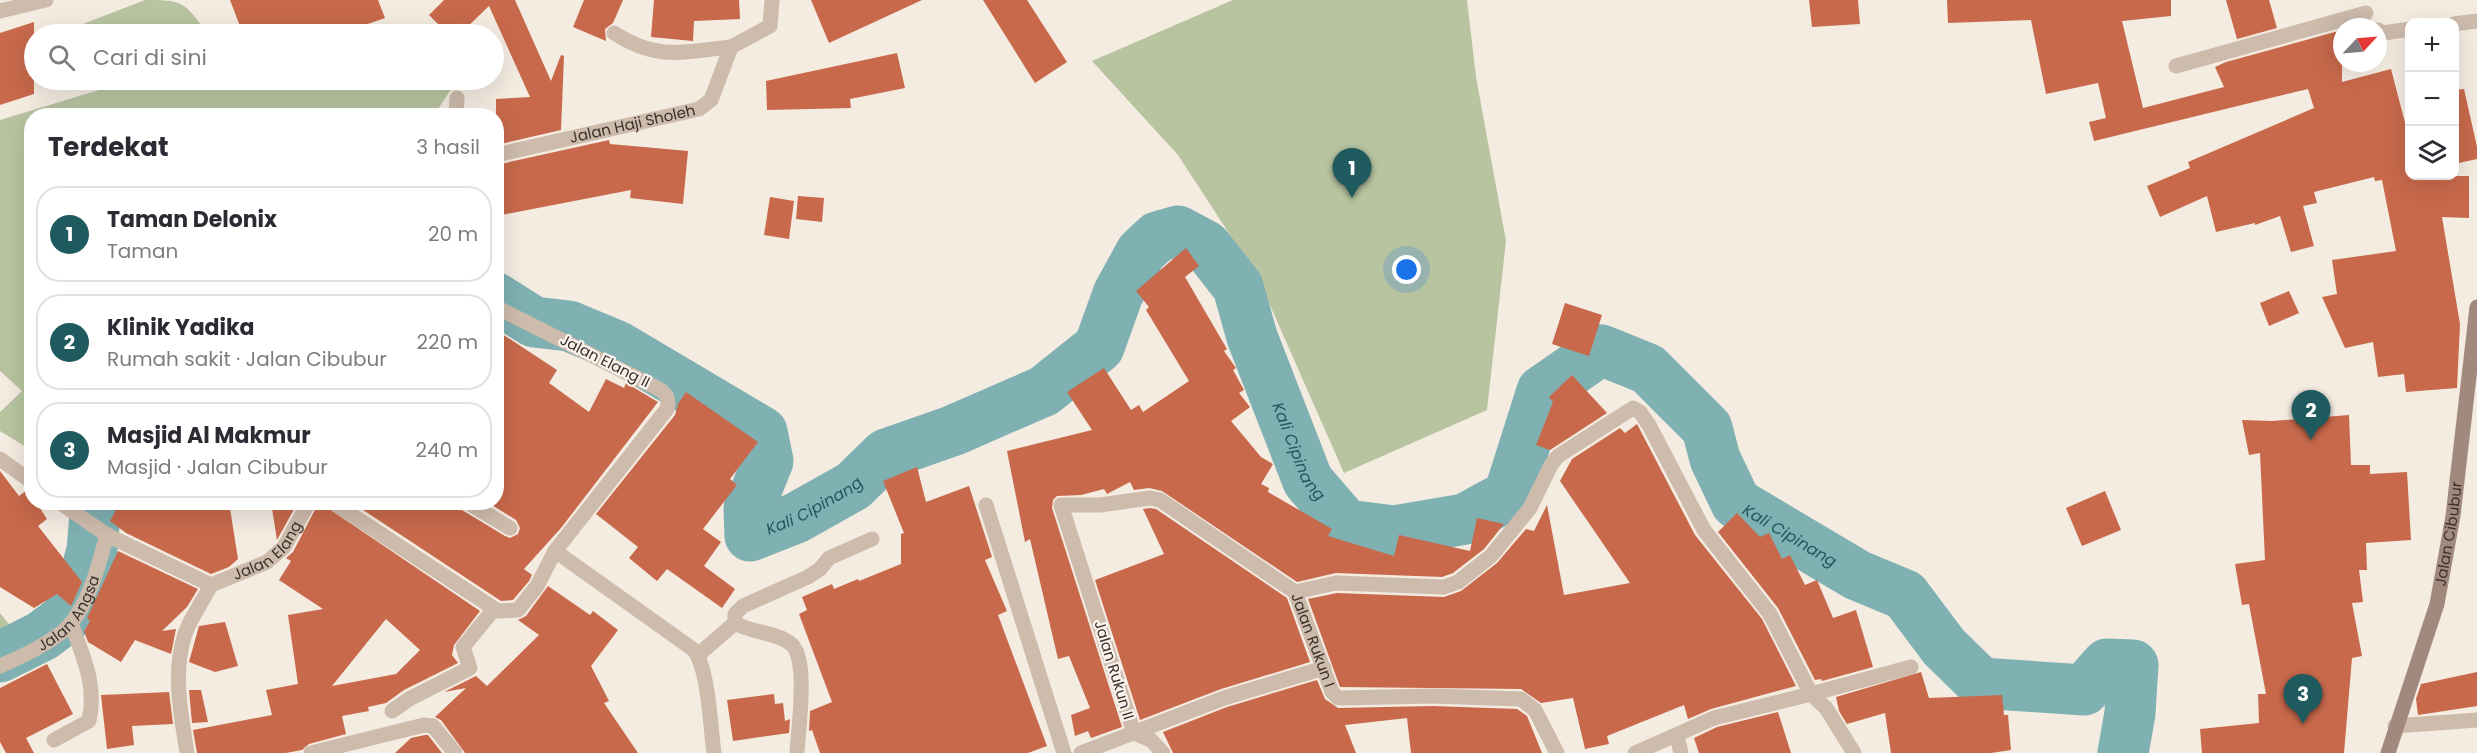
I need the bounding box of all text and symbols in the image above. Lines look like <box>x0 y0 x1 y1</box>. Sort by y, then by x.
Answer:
north arrow <box>2333 18 2387 72</box>
map controls <box>2405 18 2459 180</box>
button: + <box>2405 18 2459 72</box>
search box <box>24 24 504 90</box>
icon: search <box>45 41 78 74</box>
text: Cari di sini <box>93 42 207 73</box>
button: − <box>2405 72 2459 126</box>
street label: Jalan Haji Sholeh <box>568 99 697 148</box>
button: layers <box>2405 126 2459 180</box>
text: Terdekat <box>48 129 168 165</box>
text: 3 hasil <box>416 133 480 161</box>
pin: 1 <box>1332 148 1372 198</box>
text: Taman Delonix <box>107 204 277 235</box>
text: 1 <box>66 220 73 248</box>
text: 20 m <box>428 220 478 248</box>
text: Taman <box>107 237 178 265</box>
your location <box>1392 255 1421 284</box>
text: Klinik Yadika <box>107 312 255 343</box>
text: 2 <box>64 328 75 356</box>
text: 220 m <box>417 328 478 356</box>
street label: Jalan Elang II <box>557 329 654 392</box>
text: Rumah sakit · Jalan Cibubur <box>107 345 387 373</box>
pin: 2 <box>2292 390 2330 440</box>
water label: Kali Cipinang <box>1266 399 1331 506</box>
text: Masjid Al Makmur <box>107 420 311 451</box>
text: 3 <box>63 436 76 464</box>
text: 240 m <box>415 436 478 464</box>
text: Masjid · Jalan Cibubur <box>107 453 328 481</box>
water label: Kali Cipinang <box>763 472 868 541</box>
street label: Jalan Cibubur <box>2429 480 2467 588</box>
water label: Kali Cipinang <box>1738 499 1841 573</box>
street label: Jalan Elang <box>230 517 306 585</box>
street label: Jalan Angsa <box>33 572 104 656</box>
street label: Jalan Rukun I <box>1286 590 1340 690</box>
street label: Jalan Rukun II <box>1089 618 1140 722</box>
pin: 3 <box>2284 674 2322 724</box>

